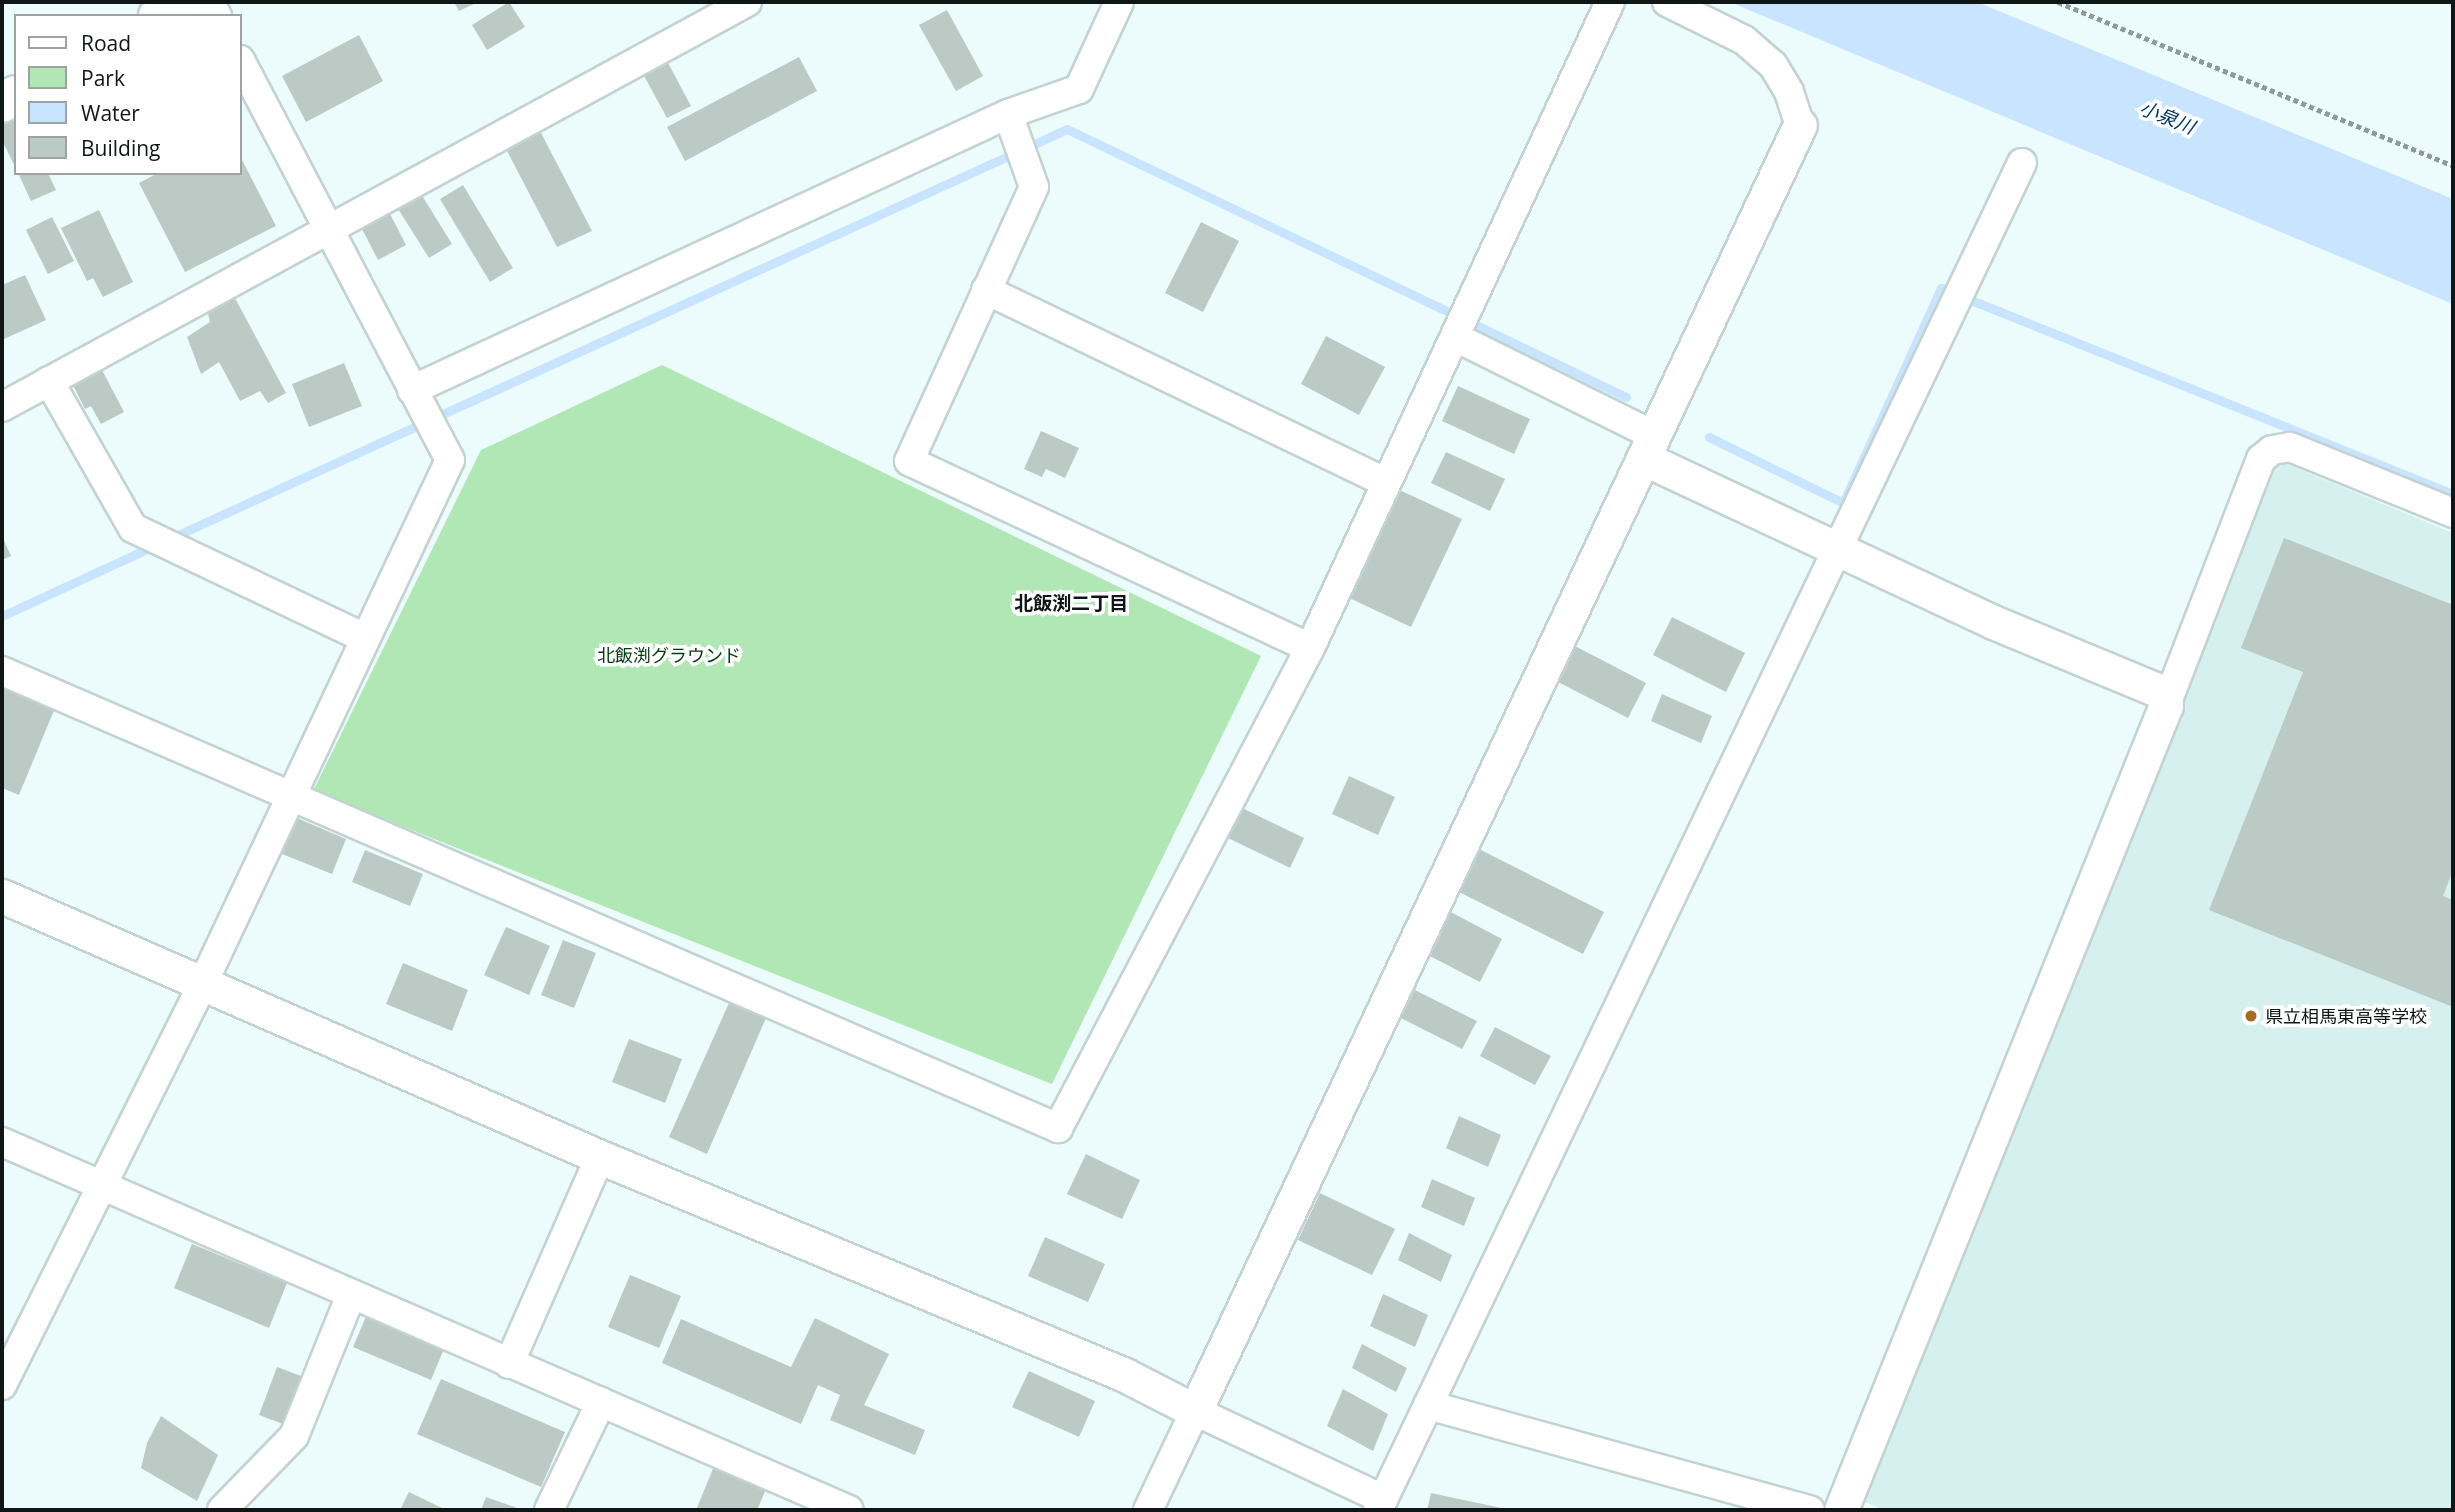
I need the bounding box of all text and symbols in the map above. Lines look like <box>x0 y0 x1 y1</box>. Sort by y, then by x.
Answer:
legend <box>14 14 242 175</box>
text: Road <box>81 29 131 57</box>
text: Park <box>81 64 125 92</box>
water label: 小泉川 <box>2136 97 2198 139</box>
text: Water <box>81 99 140 127</box>
text: Building <box>81 134 160 162</box>
district label: 北飯渕二丁目 <box>1014 593 1128 615</box>
park label: 北飯渕グラウンド <box>597 644 741 666</box>
place label: 県立相馬東高等学校 <box>2265 1005 2427 1027</box>
marker: 県立相馬東高等学校 <box>2243 1008 2259 1024</box>

